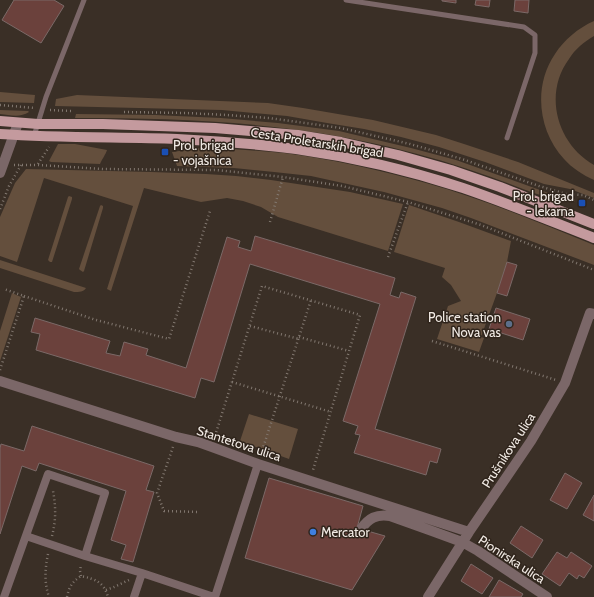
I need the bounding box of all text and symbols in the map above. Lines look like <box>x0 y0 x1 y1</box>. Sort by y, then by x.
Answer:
street label: Cesta Proletarskih brigad <box>249 124 385 160</box>
place label: Prol. brigad - vojašnica <box>173 137 234 169</box>
marker: Prol. brigad - vojašnica <box>160 147 170 157</box>
place label: Prol. brigad - lekarna <box>513 188 575 219</box>
marker: Prol. brigad - lekarna <box>577 198 587 208</box>
place label: Police station Nova vas <box>428 309 502 340</box>
marker: Police station Nova vas <box>504 319 514 329</box>
street label: Prušnikova ulica <box>478 409 539 491</box>
street label: Stantetova ulica <box>195 422 284 464</box>
place label: Mercator <box>321 524 370 540</box>
marker: Mercator <box>308 527 318 537</box>
street label: Pionirska ulica <box>476 531 549 587</box>

